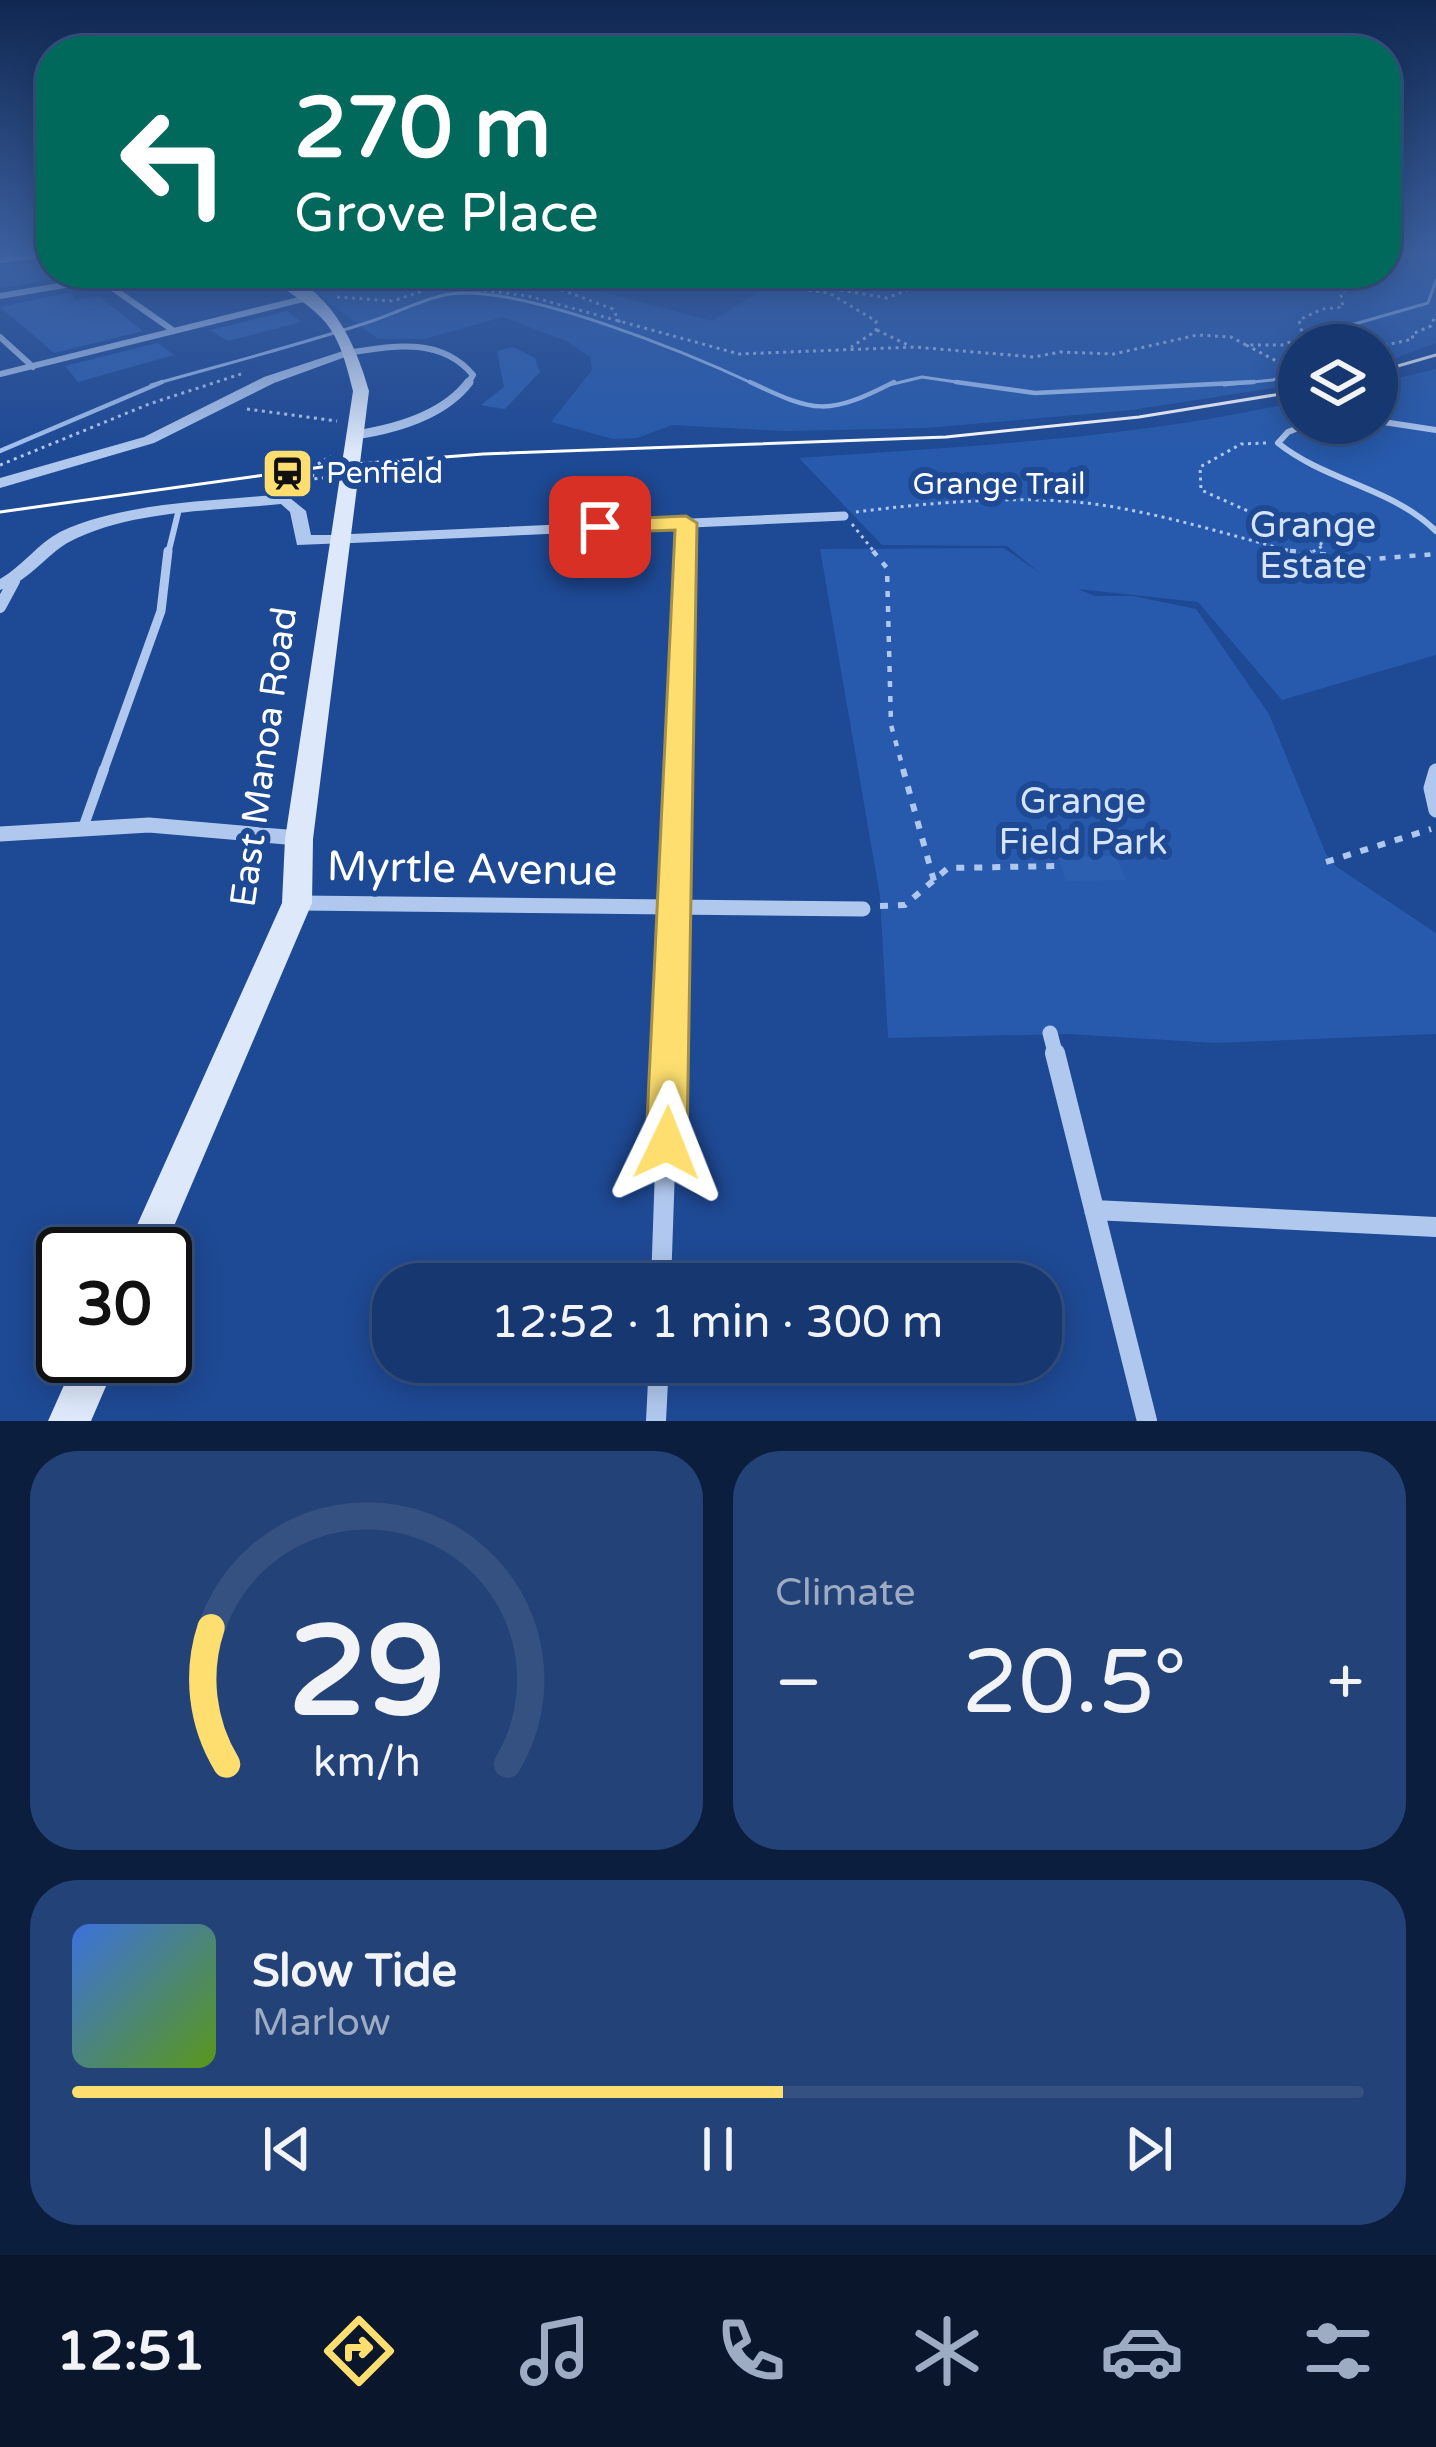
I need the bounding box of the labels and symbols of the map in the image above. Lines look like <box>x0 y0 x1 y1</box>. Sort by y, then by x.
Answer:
station icon: Penfield <box>259 445 315 501</box>
place label: Penfield <box>326 455 443 492</box>
street label: Grange Trail <box>913 466 1085 503</box>
pin <box>549 476 651 578</box>
park label: Grange Estate <box>1250 504 1376 588</box>
street label: East Manoa Road <box>222 604 306 910</box>
park label: Grange Field Park <box>999 780 1167 864</box>
street label: Myrtle Avenue <box>326 841 618 897</box>
position arrow <box>604 1080 730 1206</box>
speed limit sign: 30 <box>36 1227 192 1383</box>

